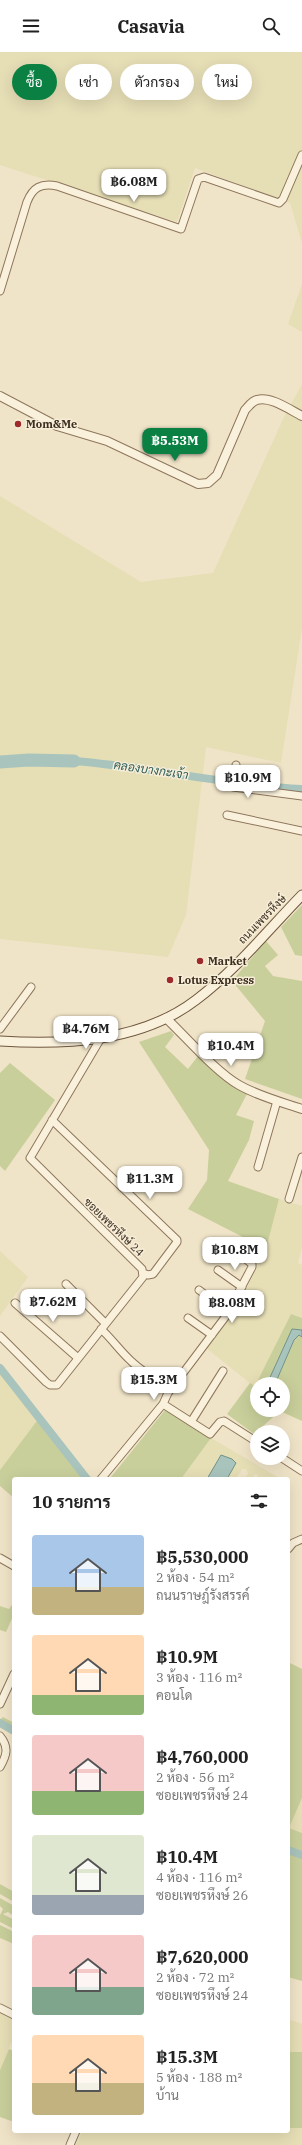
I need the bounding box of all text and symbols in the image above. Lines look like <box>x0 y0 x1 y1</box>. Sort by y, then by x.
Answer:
icon: menu <box>20 15 42 37</box>
text: Casavia <box>117 15 185 38</box>
icon: search <box>260 15 282 37</box>
chip: ซื้อ <box>12 64 57 100</box>
chip: เช่า <box>65 64 112 100</box>
chip: ตัวกรอง <box>120 64 194 100</box>
chip: ใหม่ <box>202 64 252 100</box>
pin: ฿6.08M <box>101 169 167 203</box>
text: ฿6.08M <box>110 173 158 190</box>
place label: Mom&Me <box>26 417 77 431</box>
marker: Mom&Me <box>13 419 23 429</box>
pin: ฿5.53M <box>142 428 208 462</box>
text: ฿5.53M <box>151 432 199 449</box>
water label: คลองบางกะเจ้า <box>113 757 190 782</box>
pin: ฿10.9M <box>215 765 281 799</box>
text: ฿10.9M <box>224 769 272 786</box>
street label: ถนนเพชรหึงษ์ <box>234 890 289 947</box>
place label: Market <box>208 954 247 968</box>
marker: Market <box>195 956 205 966</box>
place label: Lotus Express <box>178 973 254 987</box>
marker: Lotus Express <box>165 975 175 985</box>
pin: ฿4.76M <box>53 1016 119 1050</box>
text: ฿4.76M <box>62 1020 110 1037</box>
pin: ฿10.4M <box>198 1033 264 1067</box>
text: ฿10.4M <box>207 1037 255 1054</box>
pin: ฿11.3M <box>117 1166 183 1200</box>
text: ฿11.3M <box>126 1170 174 1187</box>
street label: ซอยเพชรหึงษ์ 24 <box>81 1194 148 1259</box>
pin: ฿10.8M <box>202 1237 268 1271</box>
text: ฿10.8M <box>211 1241 259 1258</box>
pin: ฿7.62M <box>20 1289 86 1323</box>
pin: ฿8.08M <box>199 1290 265 1324</box>
text: ฿7.62M <box>29 1293 77 1310</box>
text: ฿8.08M <box>208 1294 256 1311</box>
pin: ฿15.3M <box>121 1367 187 1401</box>
text: ฿15.3M <box>130 1371 178 1388</box>
map controls <box>250 1377 290 1465</box>
button: locate <box>250 1377 290 1417</box>
button: layers <box>250 1425 290 1465</box>
icon: filters <box>248 1490 270 1512</box>
text: 10 รายการ <box>32 1491 111 1513</box>
text: ฿5,530,000 <box>156 1546 248 1568</box>
icon: home <box>64 1551 112 1599</box>
text: 2 ห้อง · 54 m² <box>156 1569 234 1586</box>
text: ถนนราษฎ์รังสรรค์ <box>156 1587 250 1604</box>
text: ฿10.9M <box>156 1646 218 1668</box>
icon: home <box>64 1651 112 1699</box>
text: 3 ห้อง · 116 m² <box>156 1669 242 1686</box>
text: คอนโด <box>156 1687 192 1704</box>
text: ฿4,760,000 <box>156 1746 248 1768</box>
icon: home <box>64 1751 112 1799</box>
text: 2 ห้อง · 56 m² <box>156 1769 234 1786</box>
text: ซอยเพชรหึงษ์ 24 <box>156 1787 248 1804</box>
text: ฿10.4M <box>156 1846 218 1868</box>
icon: home <box>64 1851 112 1899</box>
text: 4 ห้อง · 116 m² <box>156 1869 242 1886</box>
text: ซอยเพชรหึงษ์ 26 <box>156 1887 248 1904</box>
text: ฿7,620,000 <box>156 1946 248 1968</box>
icon: home <box>64 1951 112 1999</box>
text: 2 ห้อง · 72 m² <box>156 1969 234 1986</box>
text: ซอยเพชรหึงษ์ 24 <box>156 1987 248 2004</box>
text: ฿15.3M <box>156 2046 218 2068</box>
icon: home <box>64 2051 112 2099</box>
text: 5 ห้อง · 188 m² <box>156 2069 242 2086</box>
text: บ้าน <box>156 2087 179 2104</box>

